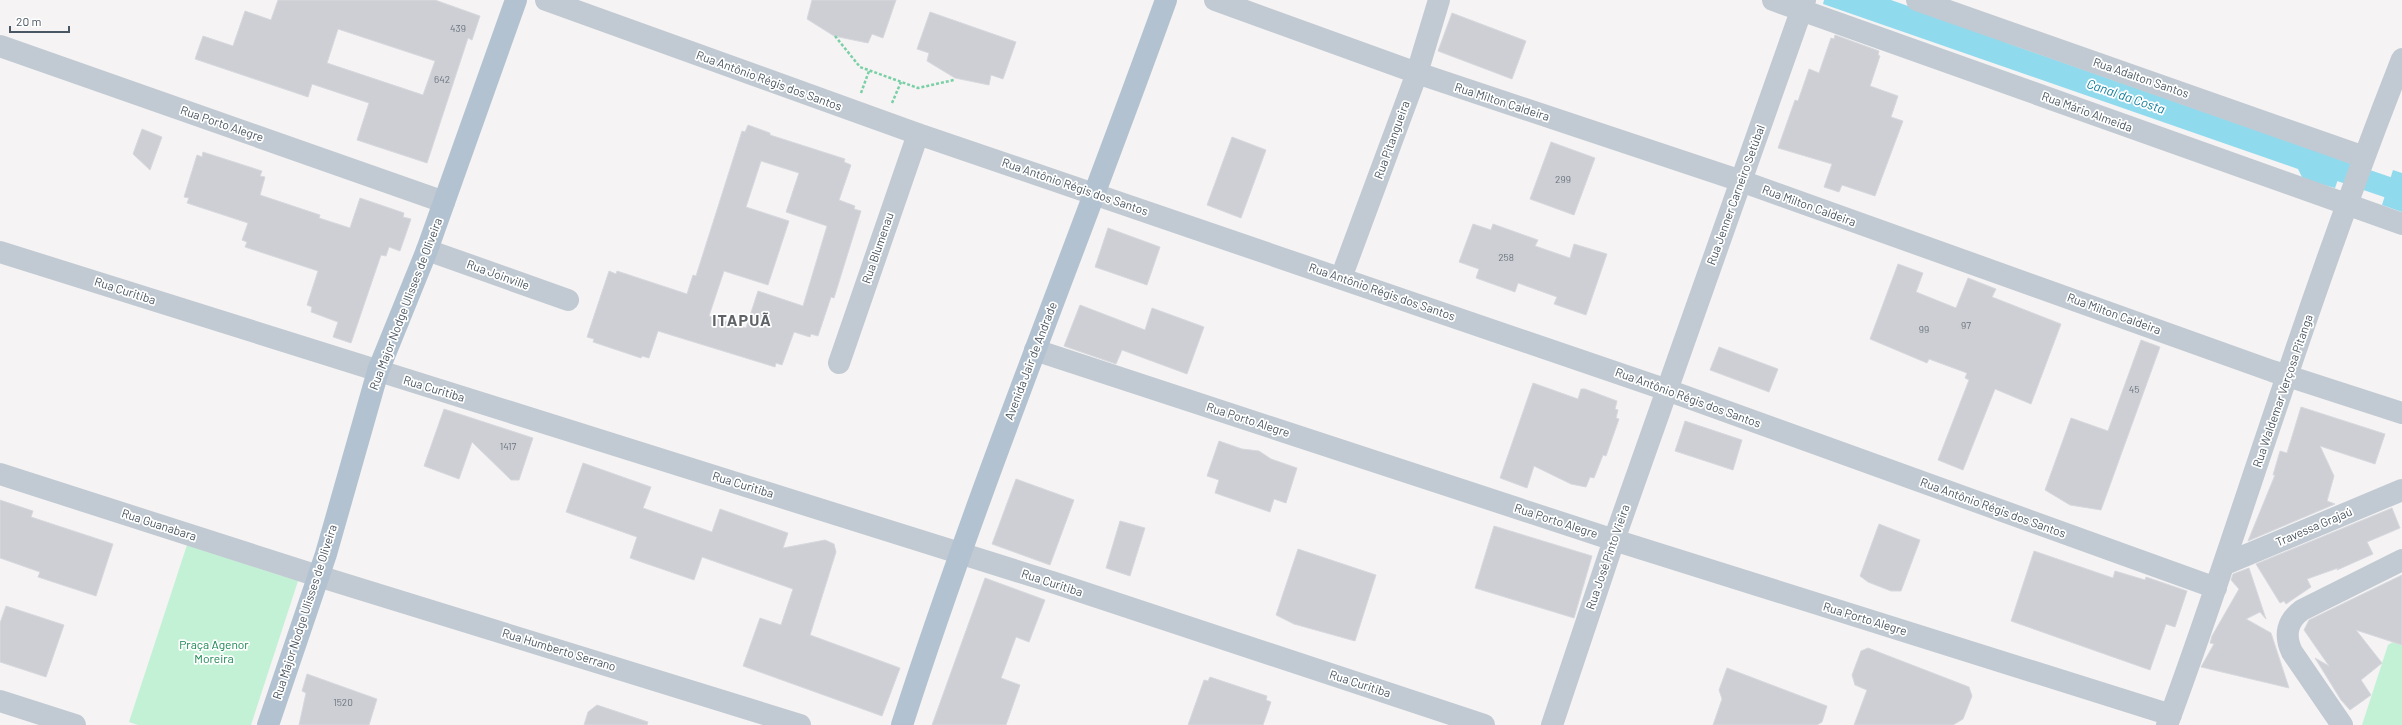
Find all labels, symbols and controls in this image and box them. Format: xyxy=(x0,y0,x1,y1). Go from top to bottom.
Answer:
scale bar xyxy=(10,8,69,34)
text: 20 m xyxy=(16,14,42,28)
house number: 439 xyxy=(450,22,466,34)
street label: Rua Antônio Régis dos Santos xyxy=(695,47,844,113)
street label: Rua Adalton Santos xyxy=(2092,54,2191,100)
house number: 642 xyxy=(434,73,450,85)
water label: Canal da Costa xyxy=(2085,75,2167,117)
street label: Rua Milton Caldeira xyxy=(1453,79,1551,123)
street label: Rua Mário Almeida xyxy=(2040,88,2135,134)
street label: Rua Pitangueira xyxy=(1370,99,1412,181)
street label: Rua Porto Alegre xyxy=(179,102,266,144)
street label: Rua Jenner Carneiro Setúbal xyxy=(1703,123,1767,267)
street label: Rua Antônio Régis dos Santos xyxy=(1000,154,1151,218)
house number: 299 xyxy=(1555,173,1571,185)
street label: Rua Milton Caldeira xyxy=(1760,182,1858,229)
street label: Rua Blumenau xyxy=(858,210,896,285)
street label: Rua Major Nodge Ulisses de Oliveira xyxy=(366,216,444,392)
house number: 258 xyxy=(1498,251,1514,263)
street label: Rua Joinville xyxy=(465,256,532,292)
street label: Rua Antônio Régis dos Santos xyxy=(1307,259,1458,323)
street label: Rua Curitiba xyxy=(93,274,158,307)
street label: Rua Milton Caldeira xyxy=(2065,290,2163,337)
street label: Avenida Jair de Andrade xyxy=(1001,300,1059,422)
district label: ITAPUÃ xyxy=(712,310,772,329)
street label: Rua Waldemar Verçosa Pitanga xyxy=(2249,312,2315,469)
house number: 97 xyxy=(1961,319,1971,331)
house number: 99 xyxy=(1919,323,1929,335)
street label: Rua Antônio Régis dos Santos xyxy=(1614,364,1763,430)
street label: Rua Curitiba xyxy=(402,372,467,404)
house number: 45 xyxy=(2129,383,2139,395)
street label: Rua Porto Alegre xyxy=(1205,399,1292,439)
house number: 1417 xyxy=(500,440,516,452)
street label: Rua Curitiba xyxy=(711,468,776,500)
street label: Rua Antônio Régis dos Santos xyxy=(1919,474,2068,540)
street label: Rua Porto Alegre xyxy=(1513,500,1600,540)
street label: Rua José Pinto Vieira xyxy=(1583,502,1632,611)
street label: Travessa Grajaú xyxy=(2273,504,2354,548)
street label: Rua Guanabara xyxy=(120,505,199,543)
street label: Rua Major Nodge Ulisses de Oliveira xyxy=(269,522,339,701)
street label: Rua Curitiba xyxy=(1020,566,1085,599)
street label: Rua Porto Alegre xyxy=(1822,599,1909,637)
street label: Rua Humberto Serrano xyxy=(501,625,618,673)
park label: Praça Agenor Moreira xyxy=(179,637,249,665)
street label: Rua Curitiba xyxy=(1328,667,1393,700)
house number: 1520 xyxy=(333,696,353,708)

